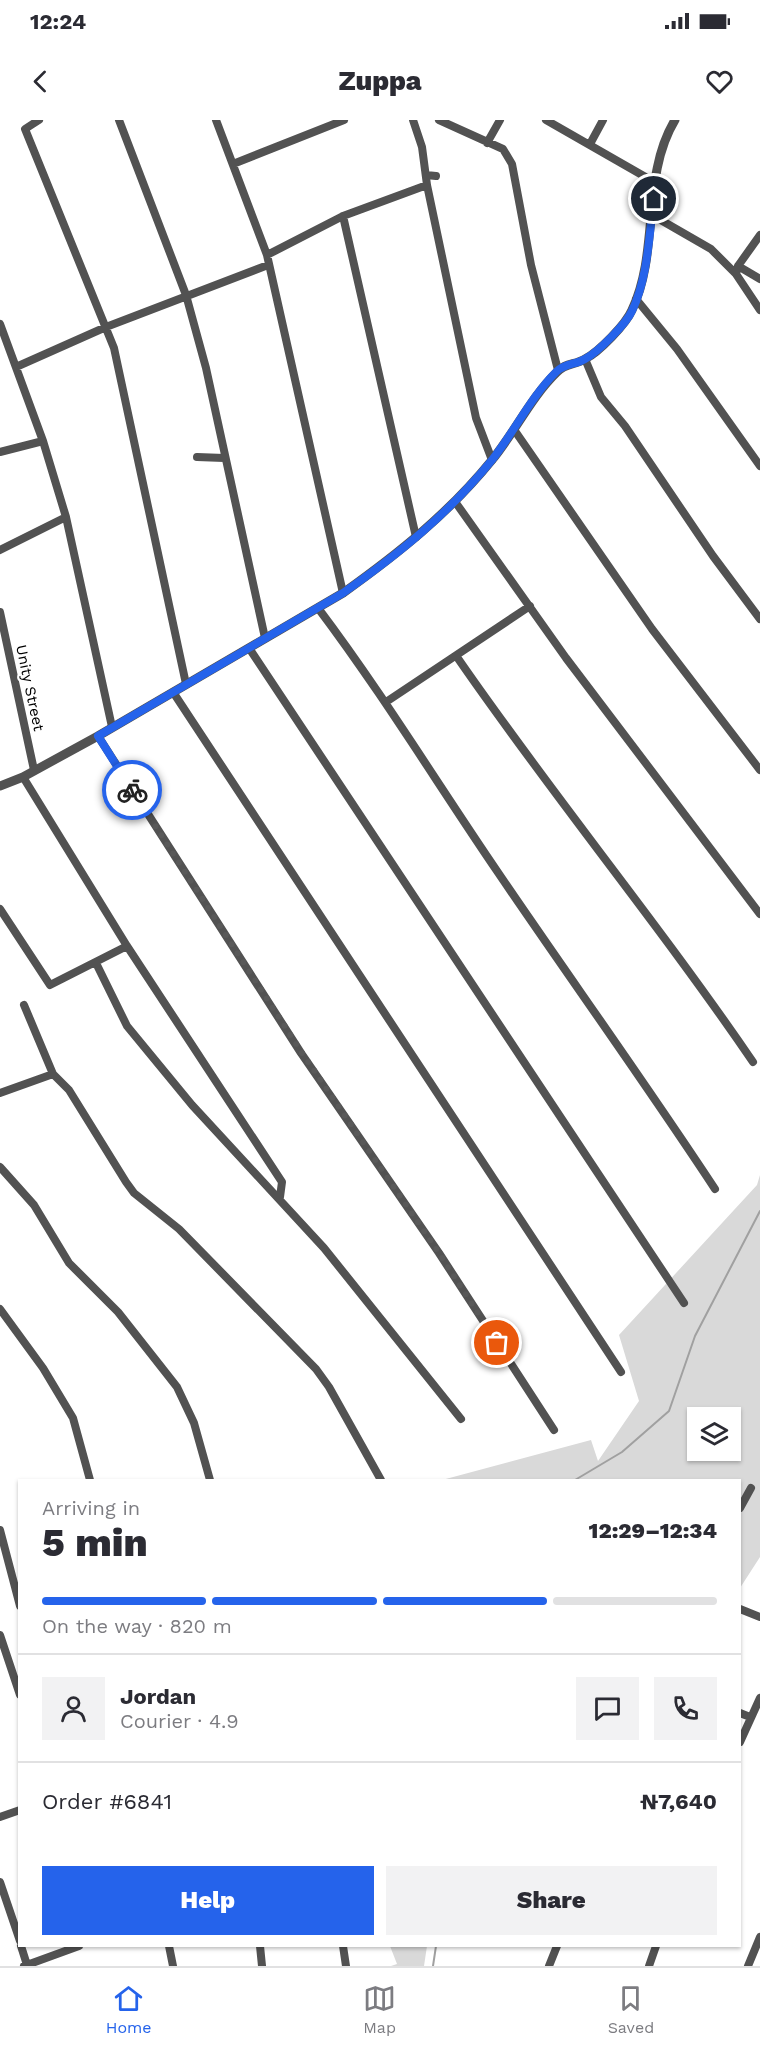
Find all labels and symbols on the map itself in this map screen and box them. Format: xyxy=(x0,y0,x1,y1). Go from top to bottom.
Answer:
pin xyxy=(628,173,679,224)
street label: Unity Street xyxy=(12,643,48,733)
courier xyxy=(102,760,162,820)
pin xyxy=(471,1317,522,1368)

